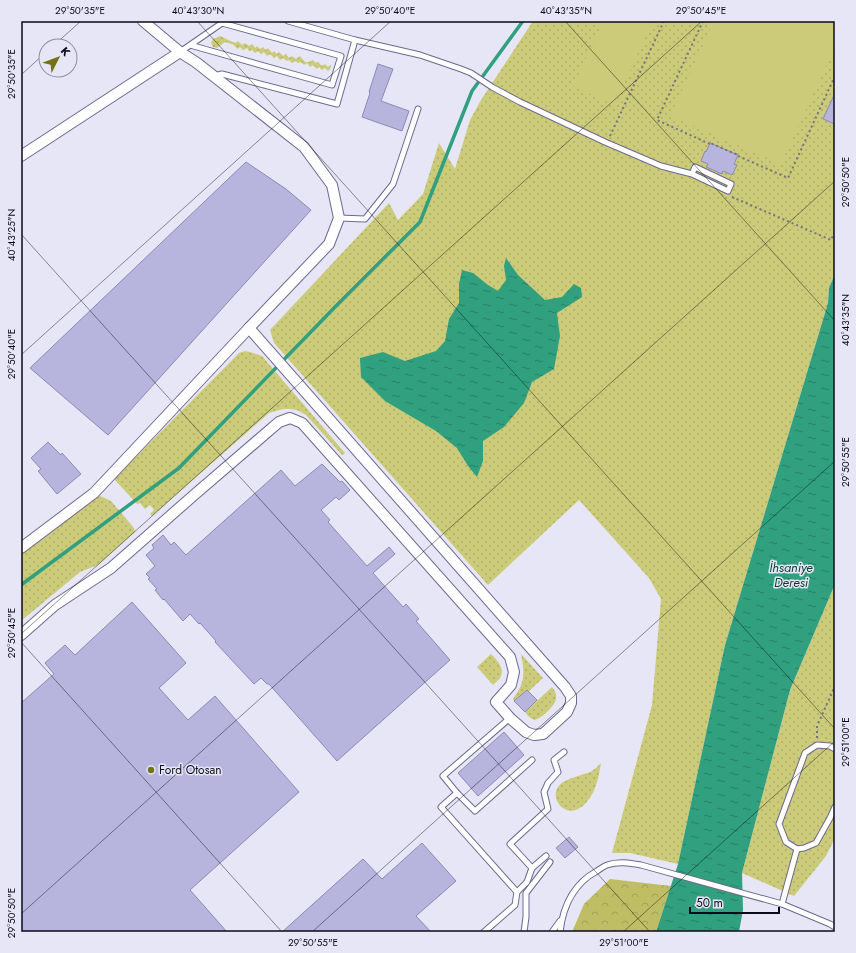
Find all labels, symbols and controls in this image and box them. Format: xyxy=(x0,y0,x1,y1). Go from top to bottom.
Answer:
text: 29°50'35"E xyxy=(55,3,105,18)
text: 40°43'30"N xyxy=(172,3,224,18)
text: 29°50'40"E xyxy=(365,3,415,18)
text: 40°43'35"N xyxy=(540,3,592,18)
text: 29°50'45"E xyxy=(676,3,726,18)
north arrow xyxy=(38,38,78,78)
text: K xyxy=(57,43,74,60)
text: 29°50'35"E xyxy=(4,49,19,99)
text: 29°50'50"E xyxy=(838,157,853,207)
text: 40°43'25"N xyxy=(4,209,19,261)
text: 40°43'35"N xyxy=(838,294,853,346)
text: 29°50'40"E xyxy=(4,329,19,379)
text: 29°50'55"E xyxy=(838,437,853,487)
water label: İhsaniye Deresi xyxy=(769,558,813,592)
text: 29°50'45"E xyxy=(4,608,19,658)
text: 29°51'00"E xyxy=(838,717,853,767)
place label: Ford Otosan xyxy=(159,761,222,779)
marker: Ford Otosan xyxy=(146,765,156,775)
text: 29°50'50"E xyxy=(4,888,19,938)
scale bar xyxy=(690,889,779,915)
text: 50 m xyxy=(696,894,723,912)
text: 29°50'55"E xyxy=(288,935,338,950)
text: 29°51'00"E xyxy=(599,935,649,950)

